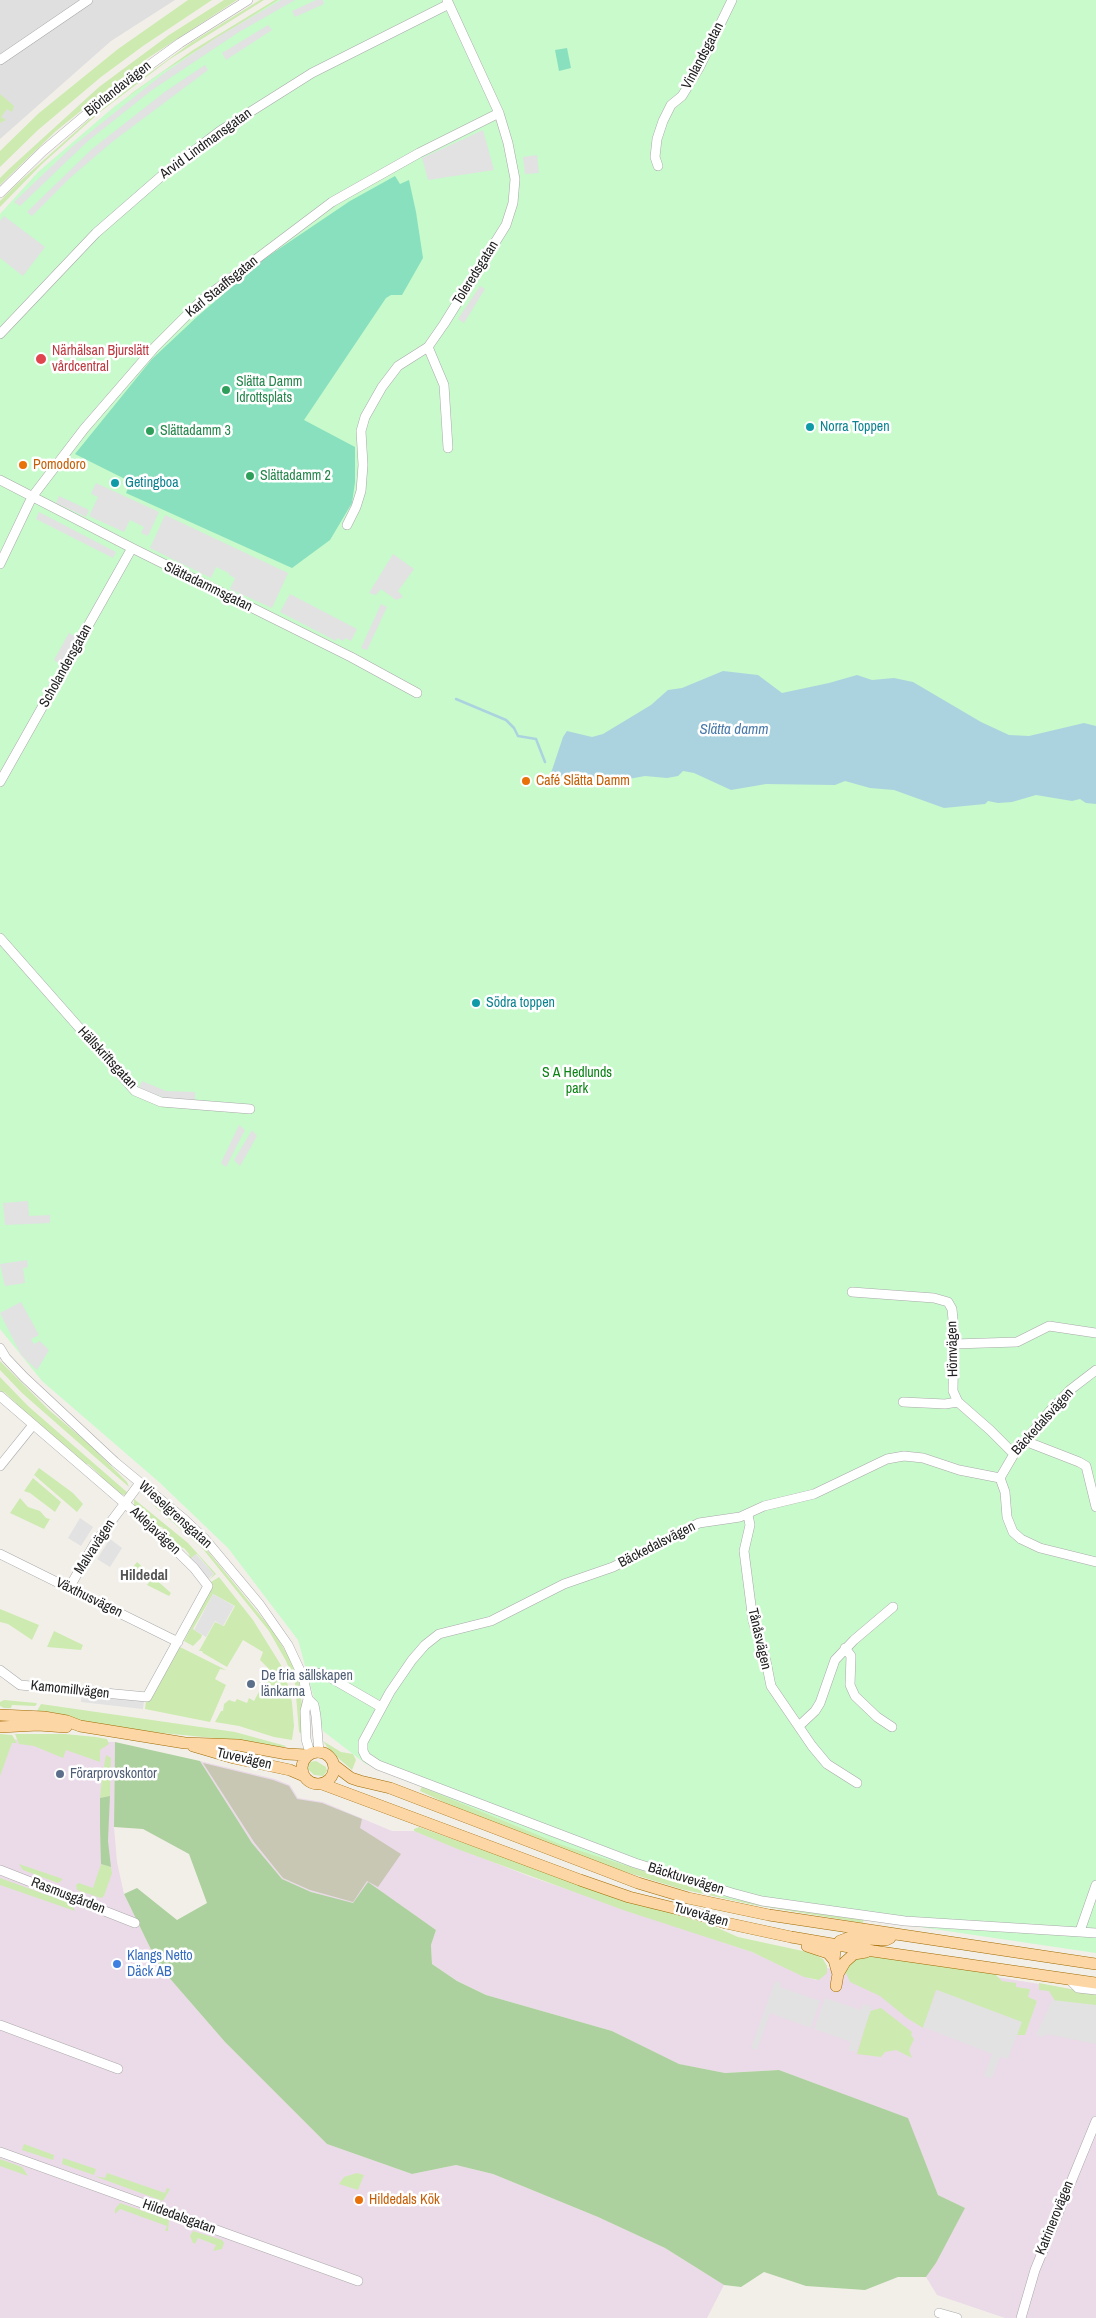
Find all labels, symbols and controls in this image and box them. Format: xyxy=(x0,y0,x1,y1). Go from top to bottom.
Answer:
street label: Vinlandsgatan xyxy=(678,20,728,92)
street label: Björlandavägen xyxy=(81,58,155,120)
street label: Arvid Lindmansgatan xyxy=(157,105,255,183)
street label: Toleredsgatan xyxy=(450,238,502,308)
street label: Karl Staaffsgatan xyxy=(183,253,261,321)
place label: Närhälsan Bjurslätt vårdcentral xyxy=(52,343,149,376)
marker: Närhälsan Bjurslätt vårdcentral xyxy=(34,352,48,366)
place label: Slätta Damm Idrottsplats xyxy=(236,374,302,407)
marker: Slätta Damm Idrottsplats xyxy=(220,384,232,396)
place label: Norra Toppen xyxy=(820,419,890,435)
marker: Norra Toppen xyxy=(804,421,816,433)
place label: Slättadamm 3 xyxy=(160,423,231,439)
marker: Slättadamm 3 xyxy=(144,425,156,437)
place label: Pomodoro xyxy=(33,457,86,473)
marker: Pomodoro xyxy=(17,459,29,471)
place label: Slättadamm 2 xyxy=(260,468,331,484)
marker: Slättadamm 2 xyxy=(244,470,256,482)
place label: Getingboa xyxy=(125,475,179,491)
marker: Getingboa xyxy=(109,477,121,489)
street label: Slättadammsgatan xyxy=(161,558,255,616)
street label: Scholandersgatan xyxy=(36,621,96,711)
water label: Slätta damm xyxy=(699,721,769,739)
place label: Café Slätta Damm xyxy=(536,773,630,789)
marker: Café Slätta Damm xyxy=(520,775,532,787)
place label: Södra toppen xyxy=(486,995,555,1011)
marker: Södra toppen xyxy=(470,997,482,1009)
street label: Hällskriftsgatan xyxy=(74,1023,140,1093)
park label: S A Hedlunds park xyxy=(542,1065,612,1098)
street label: Hörnvägen xyxy=(944,1321,962,1377)
street label: Bäckedalsvägen xyxy=(1009,1385,1077,1459)
street label: Wieselgrensgatan xyxy=(135,1478,215,1552)
street label: Aklejavägen xyxy=(126,1504,184,1558)
street label: Malvavägen xyxy=(71,1516,119,1578)
street label: Bäckedalsvägen xyxy=(616,1518,698,1572)
district label: Hildedal xyxy=(120,1567,168,1585)
street label: Växthusvägen xyxy=(53,1575,125,1621)
street label: Tånåsvägen xyxy=(744,1607,774,1671)
place label: De fria sällskapen länkarna xyxy=(261,1668,353,1700)
street label: Kamomillvägen xyxy=(30,1678,110,1702)
marker: De fria sällskapen länkarna xyxy=(245,1678,257,1690)
street label: Tuvevägen xyxy=(215,1745,273,1773)
place label: Förarprovskontor xyxy=(70,1766,157,1782)
marker: Förarprovskontor xyxy=(54,1768,66,1780)
street label: Bäcktuvevägen xyxy=(646,1859,726,1899)
street label: Rasmusgården xyxy=(29,1874,107,1918)
street label: Tuvevägen xyxy=(672,1899,730,1931)
place label: Klangs Netto Däck AB xyxy=(127,1948,193,1980)
marker: Klangs Netto Däck AB xyxy=(111,1958,123,1970)
street label: Katrinerovägen xyxy=(1033,2178,1077,2258)
place label: Hildedals Kök xyxy=(369,2192,440,2208)
marker: Hildedals Kök xyxy=(353,2194,365,2206)
street label: Hildedalsgatan xyxy=(140,2196,218,2238)

